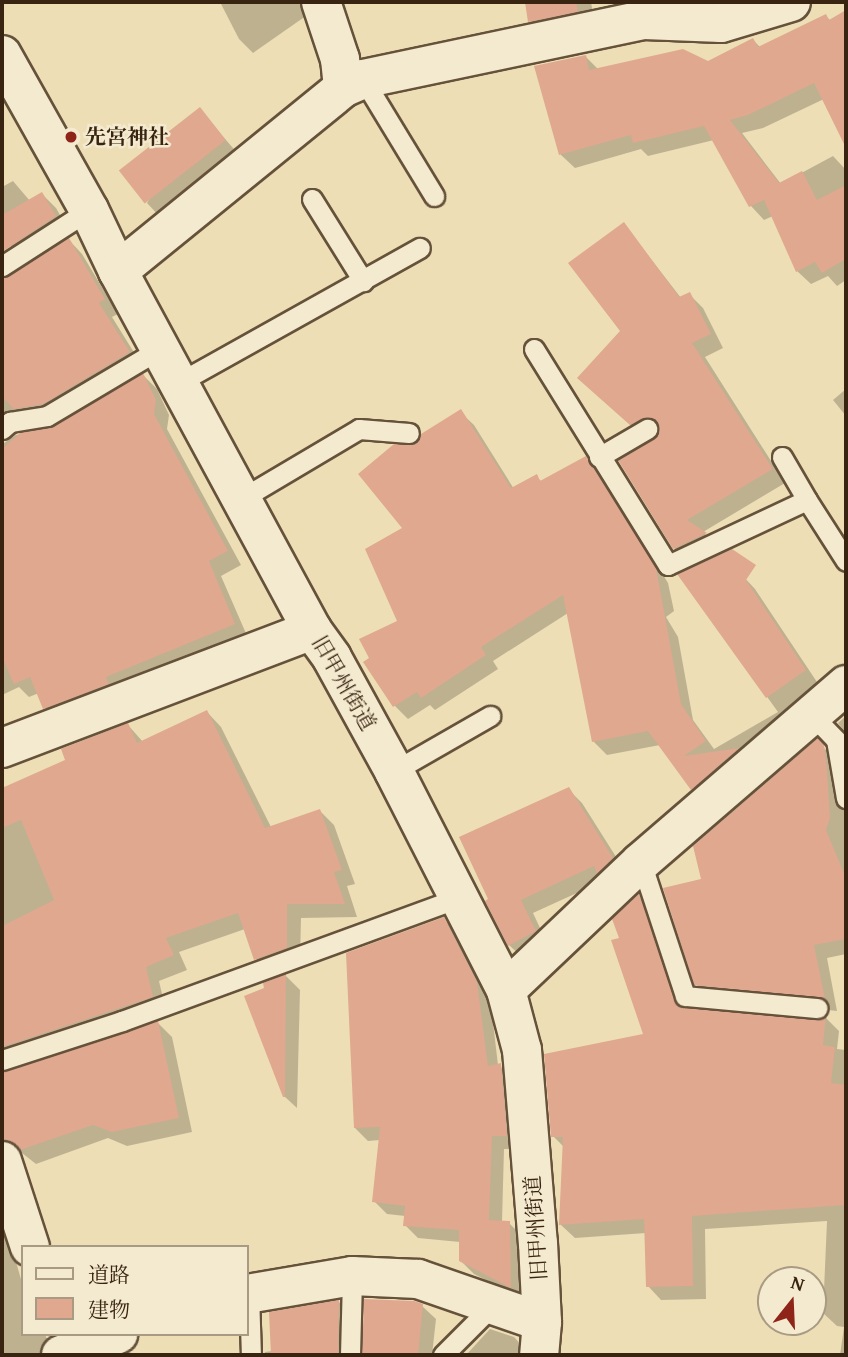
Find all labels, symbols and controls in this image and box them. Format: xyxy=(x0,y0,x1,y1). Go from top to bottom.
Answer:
place label: 先宮神社 xyxy=(85,124,169,150)
marker: 先宮神社 xyxy=(63,129,79,145)
street label: 旧甲州街道 xyxy=(307,631,381,735)
street label: 旧甲州街道 xyxy=(520,1175,552,1281)
legend xyxy=(21,1245,248,1336)
text: 道路 xyxy=(88,1259,130,1290)
north arrow xyxy=(757,1266,827,1336)
text: N xyxy=(787,1268,808,1298)
text: 建物 xyxy=(88,1294,130,1325)

